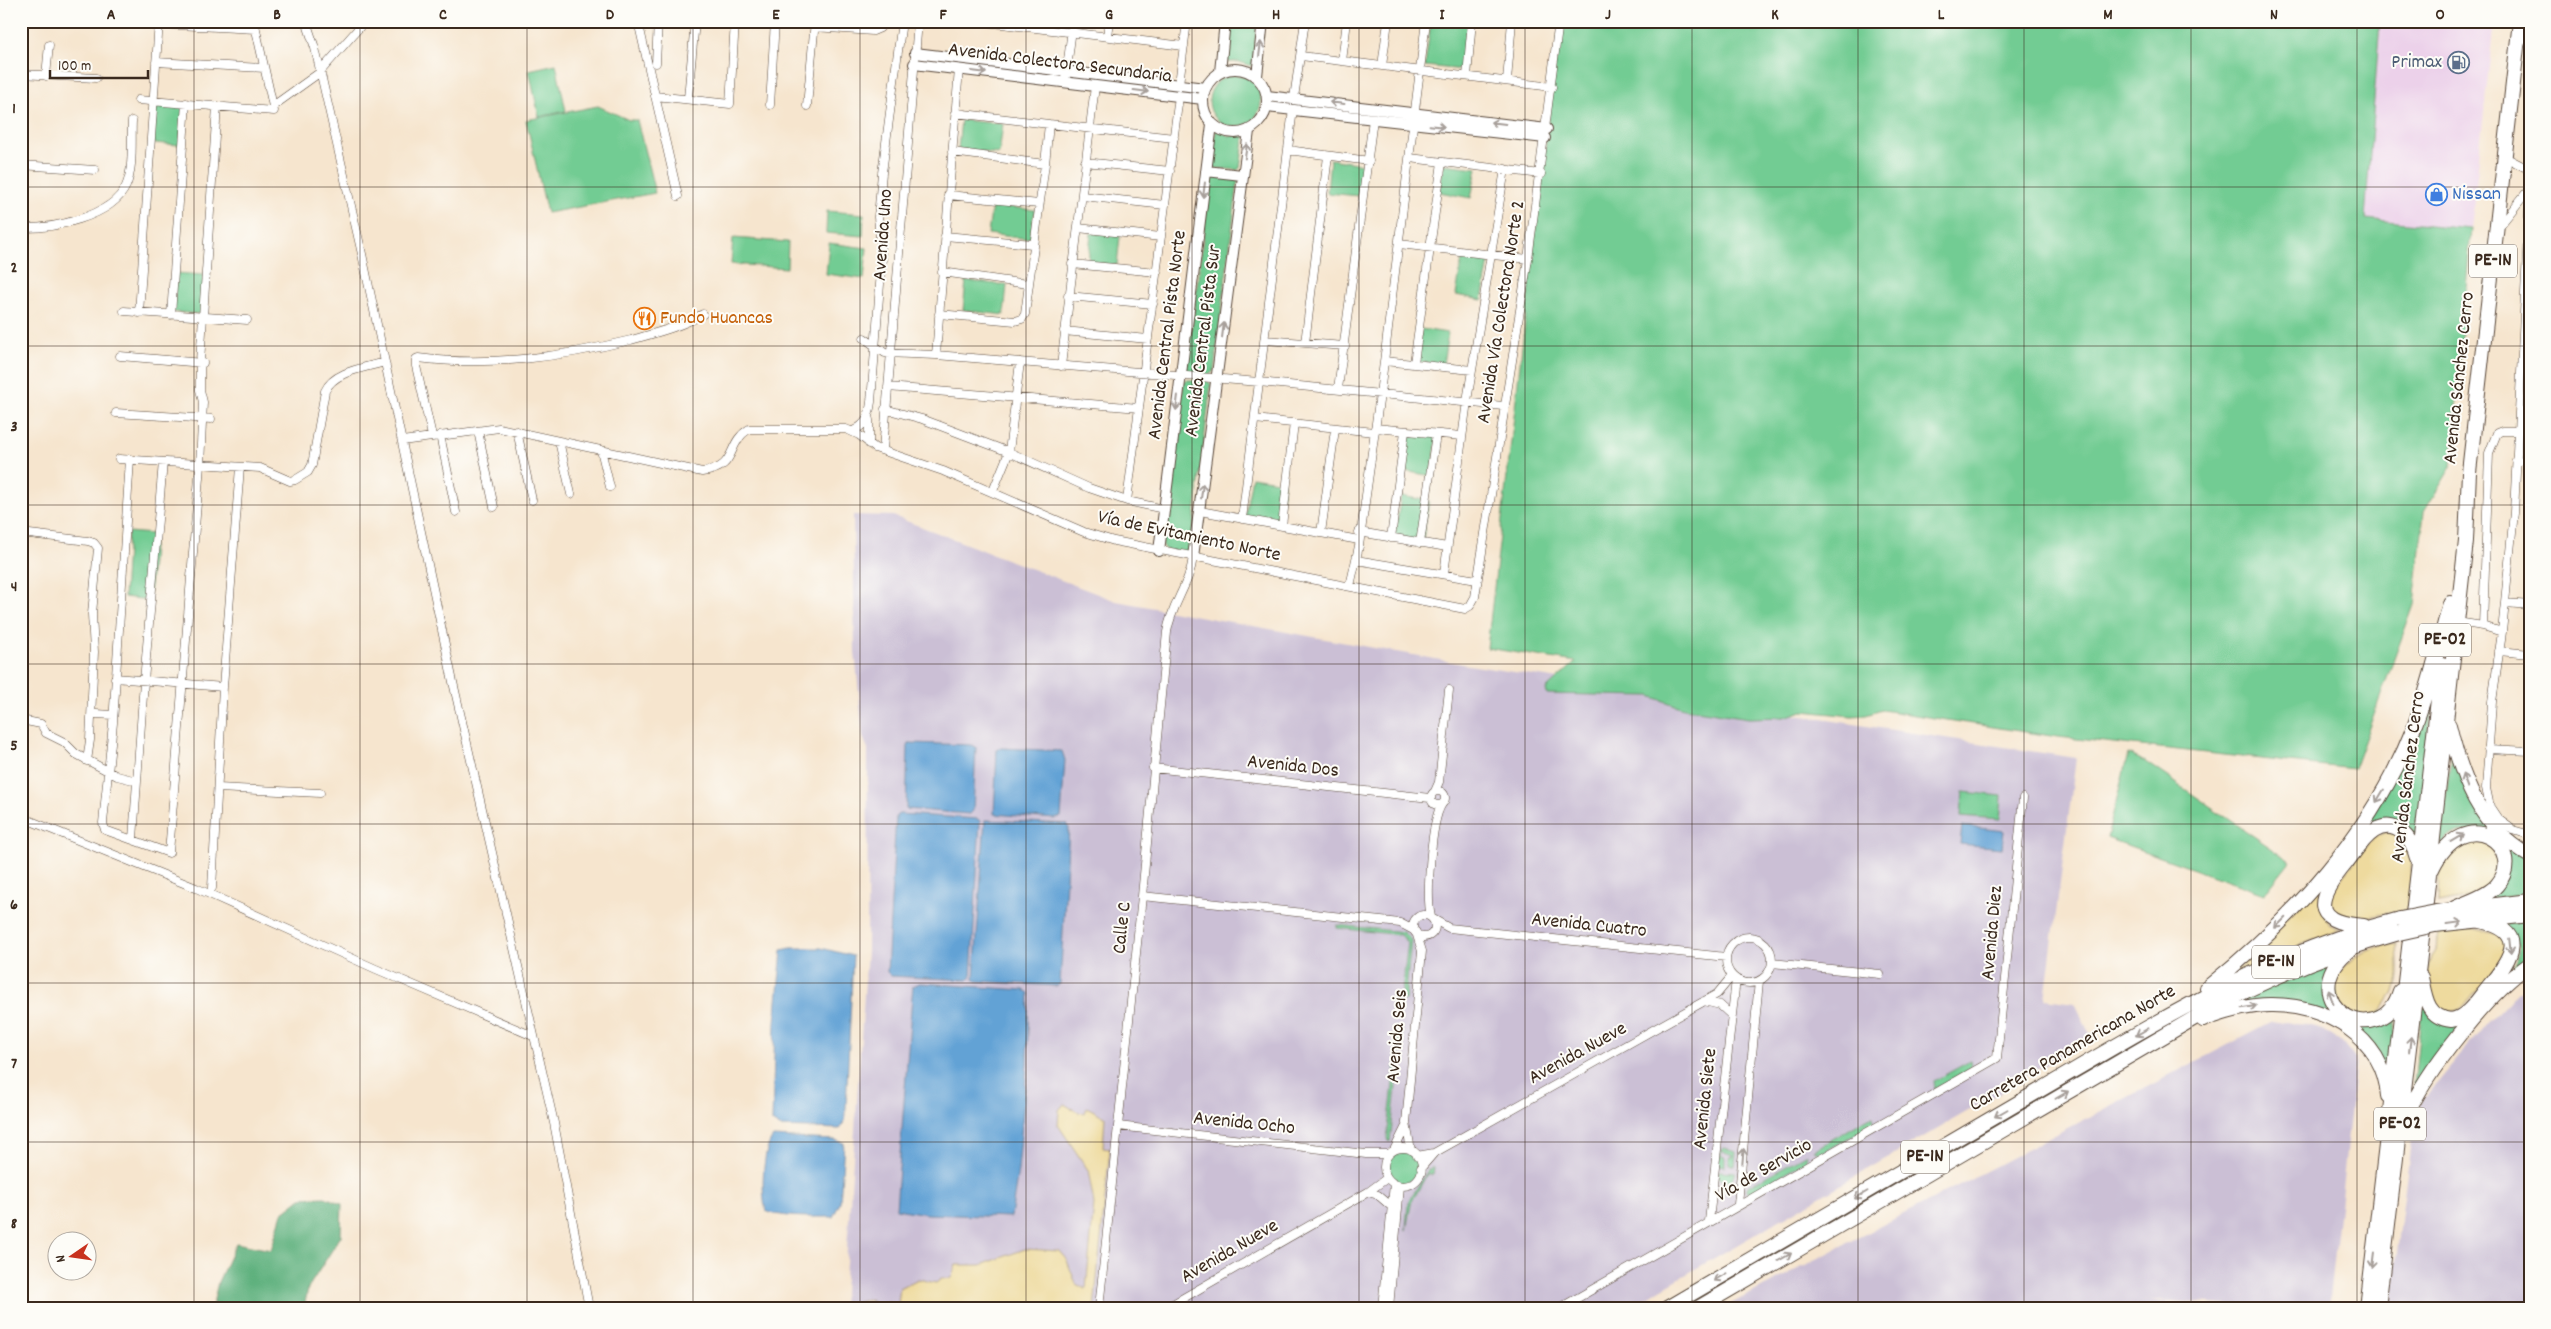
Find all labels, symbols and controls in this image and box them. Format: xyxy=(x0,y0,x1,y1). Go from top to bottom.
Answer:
text: A xyxy=(107,4,116,27)
text: B xyxy=(273,4,281,27)
text: C xyxy=(439,4,447,27)
text: D xyxy=(606,4,615,27)
text: E xyxy=(772,4,780,27)
text: F xyxy=(939,4,947,27)
text: G xyxy=(1105,4,1113,27)
text: H xyxy=(1272,4,1280,27)
text: I xyxy=(1440,4,1446,27)
text: J xyxy=(1605,4,1611,27)
text: K xyxy=(1771,4,1779,27)
text: L xyxy=(1938,4,1945,27)
text: M xyxy=(2103,4,2113,27)
text: N xyxy=(2270,4,2278,27)
text: O xyxy=(2435,4,2445,27)
street label: Avenida Colectora Secundaria xyxy=(947,36,1174,92)
one-way arrow xyxy=(1255,41,1265,57)
scale bar xyxy=(50,48,148,80)
place label: Primax xyxy=(2391,49,2443,77)
fuel station icon: Primax xyxy=(2446,51,2470,75)
text: 100 m xyxy=(58,56,91,78)
one-way arrow xyxy=(971,67,987,77)
one-way arrow xyxy=(1132,86,1148,96)
text: 1 xyxy=(12,98,16,121)
one-way arrow xyxy=(1329,98,1345,108)
one-way arrow xyxy=(1491,118,1507,128)
one-way arrow xyxy=(1429,121,1445,131)
one-way arrow xyxy=(1241,144,1251,160)
one-way arrow xyxy=(1198,181,1208,197)
place label: Nissan xyxy=(2452,181,2501,209)
shop icon: Nissan xyxy=(2424,183,2448,207)
street label: Avenida Uno xyxy=(867,188,901,282)
street label: Avenida Vía Colectora Norte 2 xyxy=(1471,199,1533,425)
street label: Avenida Central Pista Norte xyxy=(1141,229,1195,441)
street label: Avenida Central Pista Sur xyxy=(1178,243,1230,439)
road number: PE-1N xyxy=(2469,245,2517,278)
text: 2 xyxy=(11,257,18,280)
street label: Avenida Sánchez Cerro xyxy=(2437,290,2483,465)
place label: Fundo Huancas xyxy=(660,305,773,333)
restaurant icon: Fundo Huancas xyxy=(632,307,656,331)
one-way arrow xyxy=(1218,322,1228,338)
one-way arrow xyxy=(1172,395,1182,411)
text: 3 xyxy=(10,416,18,439)
one-way arrow xyxy=(1197,483,1207,499)
street label: Vía de Evitamiento Norte xyxy=(1095,504,1283,570)
text: 4 xyxy=(11,576,17,599)
road number: PE-02 xyxy=(2419,624,2471,656)
street label: Avenida Sánchez Cerro xyxy=(2385,689,2433,865)
text: 5 xyxy=(10,735,18,758)
street label: Avenida Dos xyxy=(1246,748,1340,786)
one-way arrow xyxy=(2460,774,2469,789)
one-way arrow xyxy=(2375,788,2385,802)
one-way arrow xyxy=(2449,833,2463,843)
street label: Avenida Diez xyxy=(1975,884,2011,981)
text: 6 xyxy=(10,894,18,917)
street label: Calle C xyxy=(1106,901,1140,955)
street label: Avenida Cuatro xyxy=(1530,906,1648,946)
one-way arrow xyxy=(2274,917,2286,929)
one-way arrow xyxy=(2447,917,2463,927)
one-way arrow xyxy=(2505,938,2515,954)
road number: PE-1N xyxy=(2252,946,2300,979)
street label: Carretera Panamericana Norte xyxy=(1965,978,2182,1120)
street label: Avenida Seis xyxy=(1380,988,1416,1084)
one-way arrow xyxy=(2326,990,2335,1005)
one-way arrow xyxy=(2241,1002,2257,1012)
street label: Avenida Nueve xyxy=(1524,1015,1633,1093)
one-way arrow xyxy=(2135,1027,2149,1037)
one-way arrow xyxy=(2405,1036,2415,1052)
street label: Avenida Siete xyxy=(1687,1047,1725,1151)
text: 7 xyxy=(11,1053,17,1076)
one-way arrow xyxy=(2054,1089,2068,1099)
street label: Avenida Ocho xyxy=(1192,1105,1296,1143)
road number: PE-02 xyxy=(2374,1108,2426,1140)
one-way arrow xyxy=(1995,1109,2009,1119)
street label: Vía de Servicio xyxy=(1710,1132,1818,1210)
road number: PE-1N xyxy=(1901,1140,1949,1174)
one-way arrow xyxy=(1738,1148,1747,1164)
one-way arrow xyxy=(1853,1190,1868,1200)
text: 8 xyxy=(11,1213,18,1236)
street label: Avenida Nueve xyxy=(1176,1213,1284,1291)
north arrow xyxy=(48,1232,98,1282)
one-way arrow xyxy=(1778,1251,1792,1261)
one-way arrow xyxy=(2367,1252,2377,1268)
text: N xyxy=(51,1253,72,1264)
one-way arrow xyxy=(1714,1272,1728,1282)

